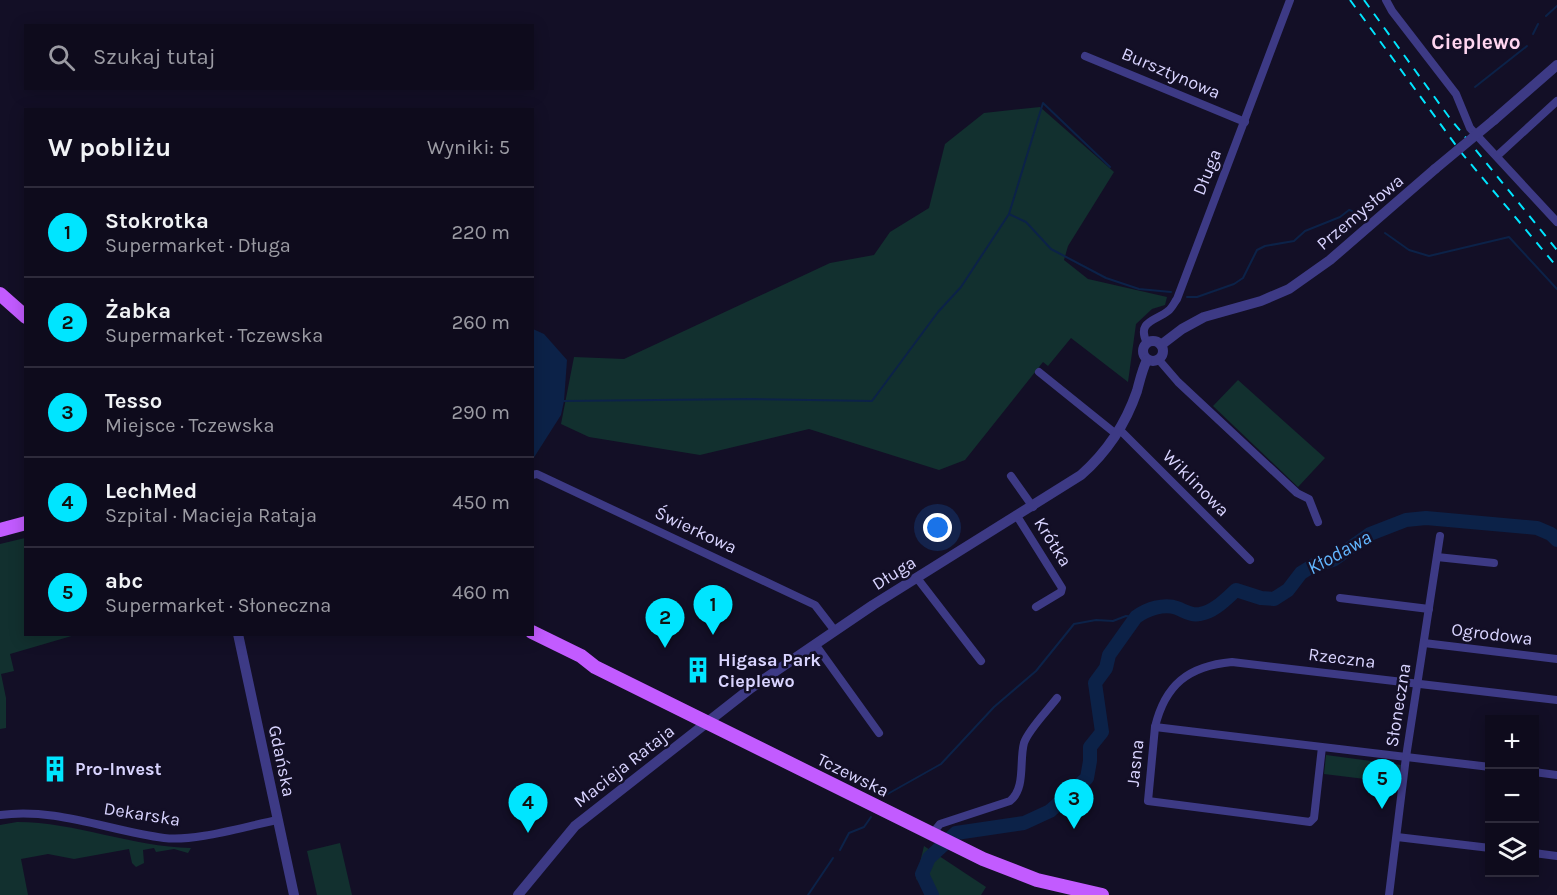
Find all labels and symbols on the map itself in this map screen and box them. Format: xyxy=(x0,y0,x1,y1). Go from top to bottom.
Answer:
district label: Cieplewo xyxy=(1431,30,1521,54)
street label: Bursztynowa xyxy=(1118,42,1224,104)
street label: Długa xyxy=(1188,146,1226,198)
street label: Przemysłowa xyxy=(1312,169,1408,255)
street label: Wiklinowa xyxy=(1158,445,1234,521)
street label: Świerkowa xyxy=(651,501,741,559)
your location xyxy=(923,513,952,542)
street label: Krótka xyxy=(1029,513,1077,571)
water label: Kłodawa xyxy=(1303,525,1375,579)
street label: Długa xyxy=(868,551,920,595)
pin: 1 xyxy=(694,586,732,635)
pin: 2 xyxy=(646,598,684,648)
street label: Ogrodowa xyxy=(1450,618,1534,650)
street label: Rzeczna xyxy=(1307,643,1377,673)
place label: Higasa Park Cieplewo xyxy=(718,649,821,692)
building icon: Higasa Park Cieplewo xyxy=(683,655,713,685)
street label: Słoneczna xyxy=(1381,662,1415,748)
street label: Macieja Rataja xyxy=(569,720,679,812)
street label: Gdańska xyxy=(264,723,300,799)
street label: Jasna xyxy=(1122,738,1148,788)
street label: Tczewska xyxy=(813,748,893,802)
building icon: Pro-Invest xyxy=(40,754,70,784)
place label: Pro-Invest xyxy=(75,758,162,780)
pin: 5 xyxy=(1362,760,1402,809)
pin: 3 xyxy=(1054,780,1094,829)
pin: 4 xyxy=(508,784,548,833)
street label: Dekarska xyxy=(102,797,182,831)

